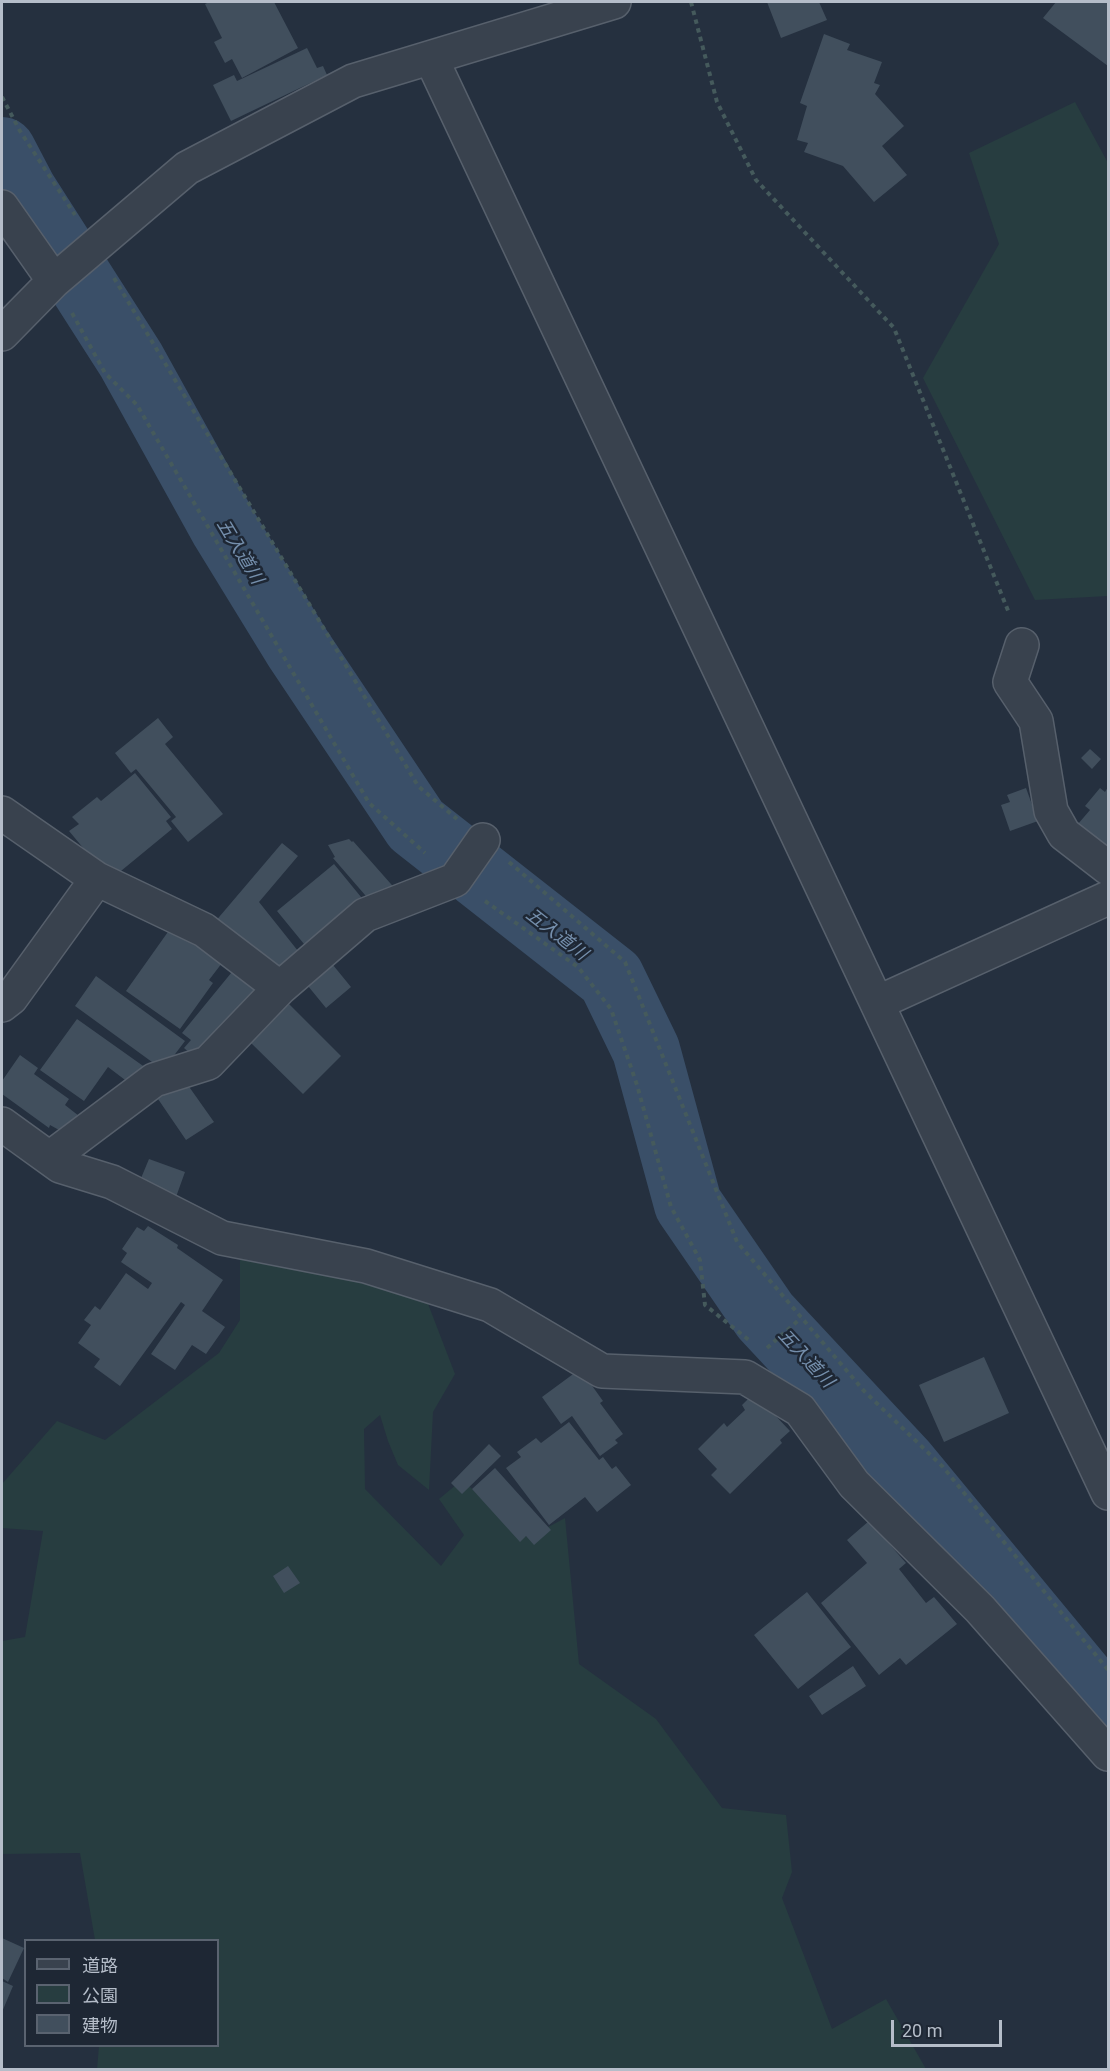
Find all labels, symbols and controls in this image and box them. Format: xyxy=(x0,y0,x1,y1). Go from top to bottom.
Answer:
water label: 五入道川 xyxy=(211,516,267,588)
water label: 五入道川 xyxy=(521,904,591,966)
water label: 五入道川 xyxy=(773,1325,837,1393)
legend xyxy=(24,1939,219,2047)
text: 道路 xyxy=(82,1955,118,1976)
text: 公園 xyxy=(82,1985,118,2006)
scale bar xyxy=(894,2008,1005,2046)
text: 建物 xyxy=(82,2015,118,2036)
text: 20 m xyxy=(902,2020,942,2041)

